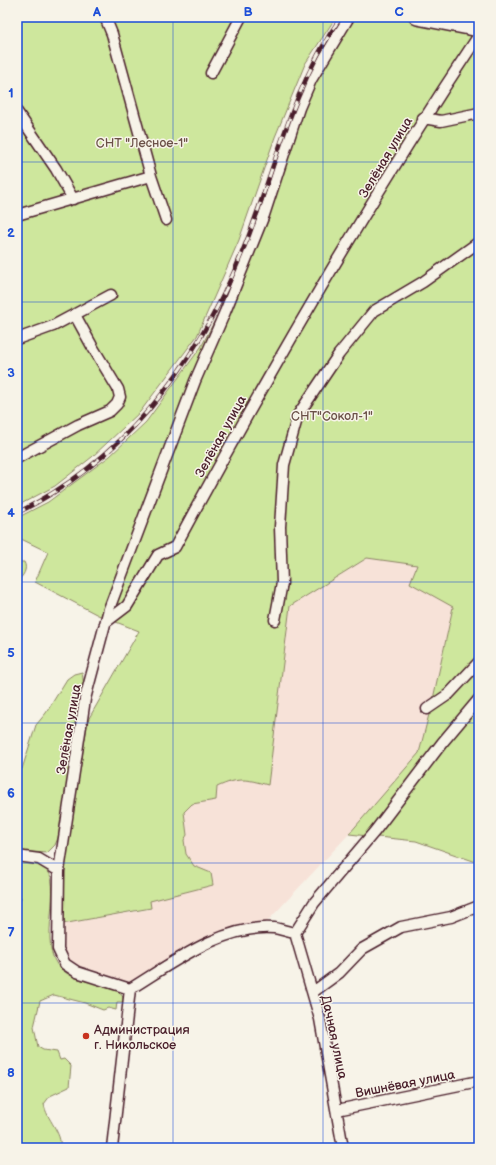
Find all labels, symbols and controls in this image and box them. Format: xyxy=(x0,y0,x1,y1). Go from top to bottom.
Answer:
text: A xyxy=(92,4,101,20)
text: B xyxy=(243,4,253,20)
text: C xyxy=(394,4,404,20)
text: 1 xyxy=(8,85,14,101)
street label: Зелёная улица xyxy=(356,114,416,201)
park label: СНТ "Лесное-1" xyxy=(96,135,188,151)
text: 2 xyxy=(7,225,15,241)
text: 3 xyxy=(7,365,15,381)
street label: Зелёная улица xyxy=(192,392,250,480)
park label: СНТ"Сокол-1" xyxy=(291,408,373,424)
text: 4 xyxy=(7,505,15,521)
text: 5 xyxy=(7,645,15,661)
street label: Зелёная улица xyxy=(53,683,85,775)
text: 6 xyxy=(7,785,15,801)
text: 7 xyxy=(7,925,15,941)
street label: Дачная улица xyxy=(317,994,351,1081)
place label: Администрация г. Никольское xyxy=(93,1022,190,1053)
marker: Администрация г. Никольское xyxy=(81,1031,91,1041)
text: 8 xyxy=(7,1065,15,1081)
street label: Вишнёвая улица xyxy=(354,1066,457,1101)

